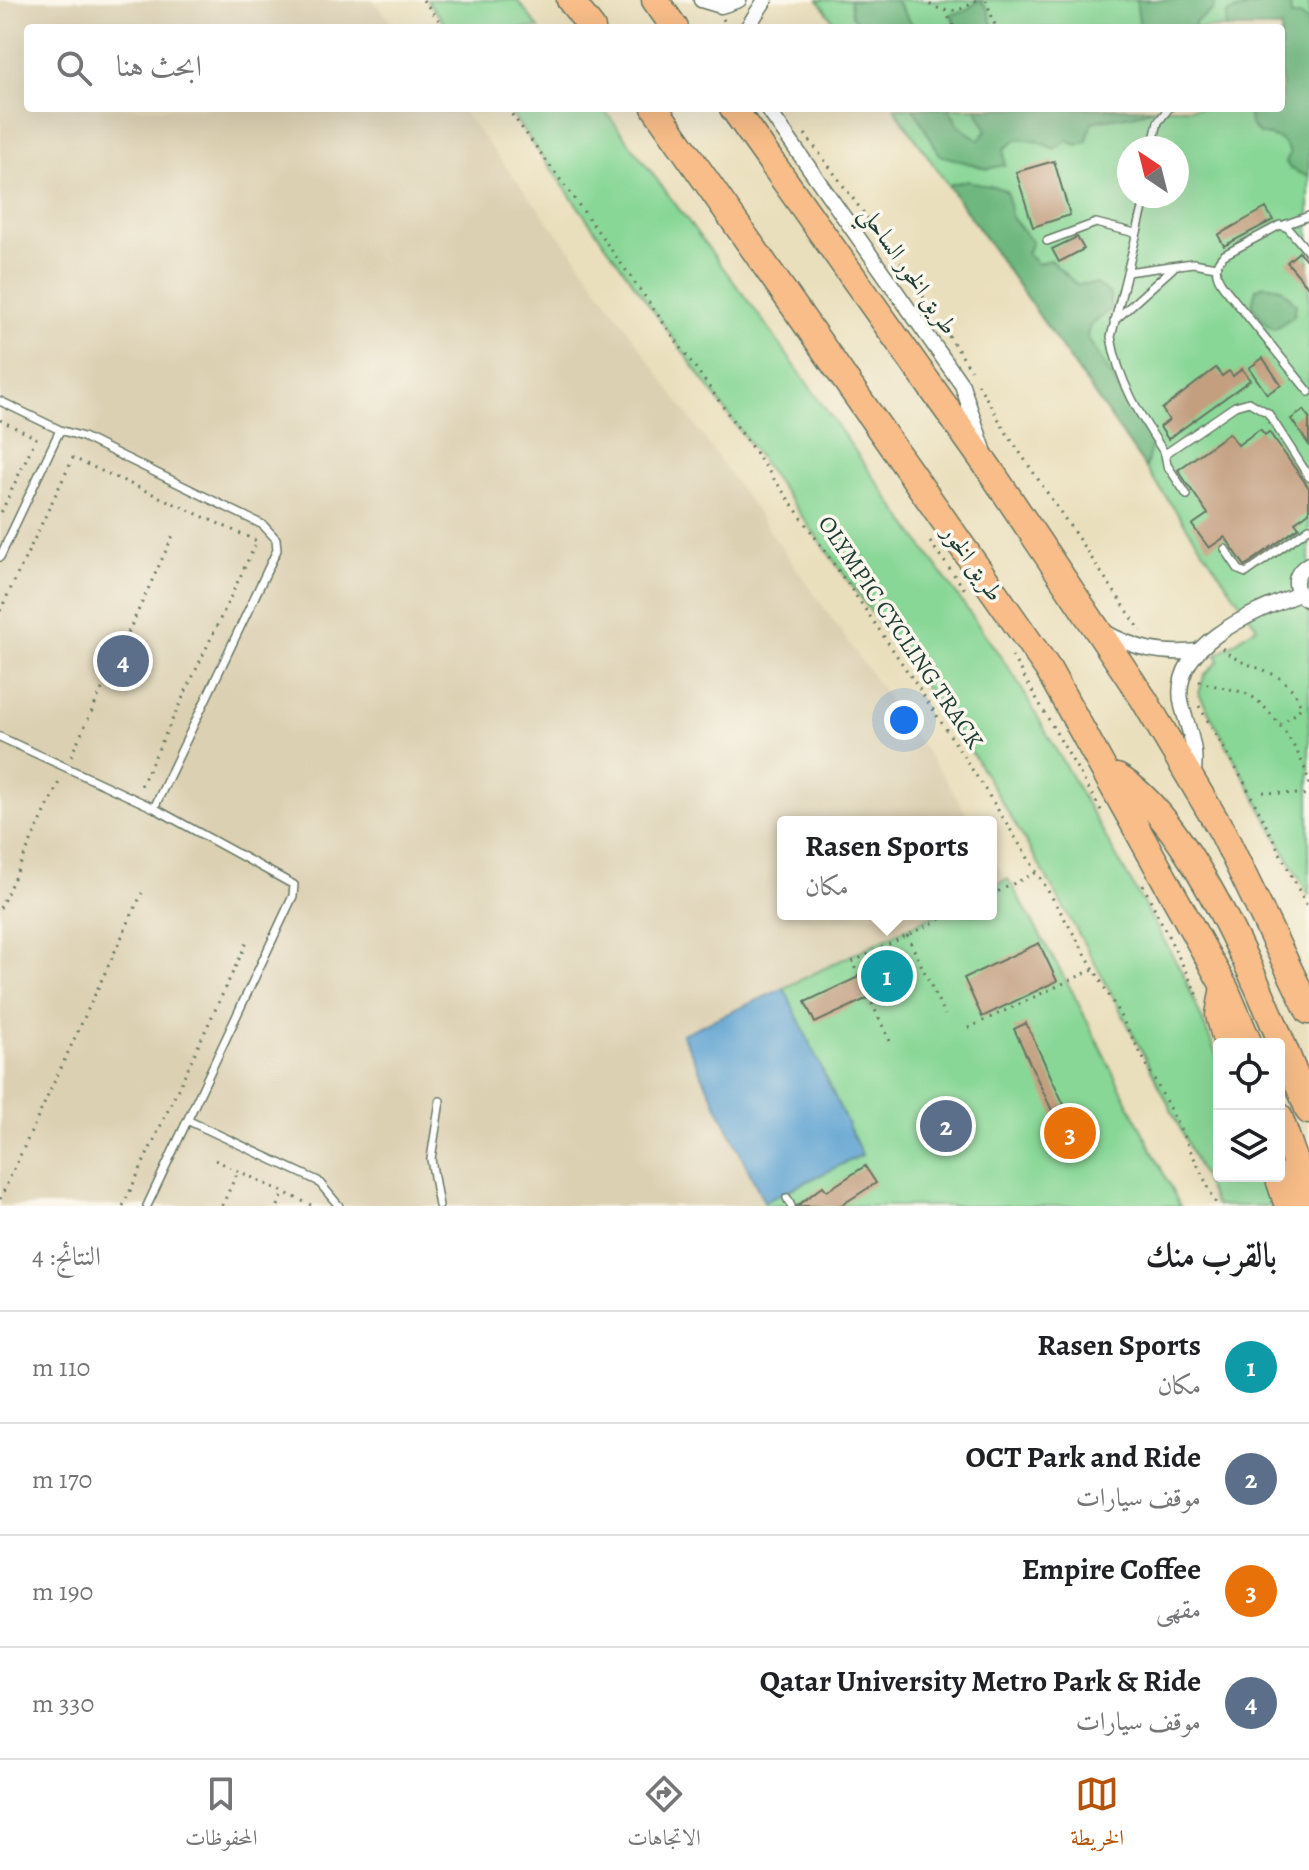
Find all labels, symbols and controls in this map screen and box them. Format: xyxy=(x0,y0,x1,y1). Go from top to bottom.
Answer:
search box xyxy=(24,24,1285,112)
icon: search xyxy=(52,46,96,90)
text: ابحث هنا xyxy=(116,46,202,86)
north arrow xyxy=(1117,136,1189,208)
street label: طريق الخور الساحلي xyxy=(847,199,965,345)
street label: OLYMPIC CYCLING TRACK xyxy=(811,509,991,755)
street label: طريق الخور xyxy=(934,517,1011,608)
pin: 4 xyxy=(97,631,149,691)
your location xyxy=(884,700,924,740)
popup xyxy=(777,816,997,920)
text: Rasen Sports xyxy=(805,826,969,866)
text: مكان xyxy=(805,869,849,904)
pin: 1 xyxy=(861,946,913,1006)
map controls xyxy=(1213,1038,1285,1182)
button: locate xyxy=(1213,1038,1285,1110)
pin: 2 xyxy=(920,1096,972,1156)
pin: 3 xyxy=(1044,1103,1096,1163)
button: layers xyxy=(1213,1110,1285,1182)
text: بالقرب منك xyxy=(1145,1231,1277,1278)
text: النتائج: 4 xyxy=(32,1239,101,1274)
text: Rasen Sports xyxy=(1037,1325,1201,1365)
text: 110 m xyxy=(32,1350,90,1385)
text: 1 xyxy=(1246,1350,1256,1385)
text: مكان xyxy=(1157,1368,1201,1403)
text: OCT Park and Ride xyxy=(966,1437,1201,1477)
text: 170 m xyxy=(32,1462,92,1497)
text: 2 xyxy=(1245,1462,1257,1497)
text: موقف سيارات xyxy=(1076,1480,1201,1515)
text: Empire Coffee xyxy=(1022,1549,1201,1589)
text: 190 m xyxy=(32,1574,93,1609)
text: 3 xyxy=(1245,1574,1257,1609)
text: مقهى xyxy=(1156,1592,1201,1627)
text: Qatar University Metro Park & Ride xyxy=(760,1661,1201,1701)
text: 330 m xyxy=(32,1686,94,1721)
text: 4 xyxy=(1245,1686,1257,1721)
text: موقف سيارات xyxy=(1076,1704,1201,1739)
tab: المحفوظات xyxy=(185,1772,257,1859)
tab: الاتجاهات xyxy=(627,1772,701,1859)
tab: الخريطة xyxy=(1071,1772,1124,1859)

